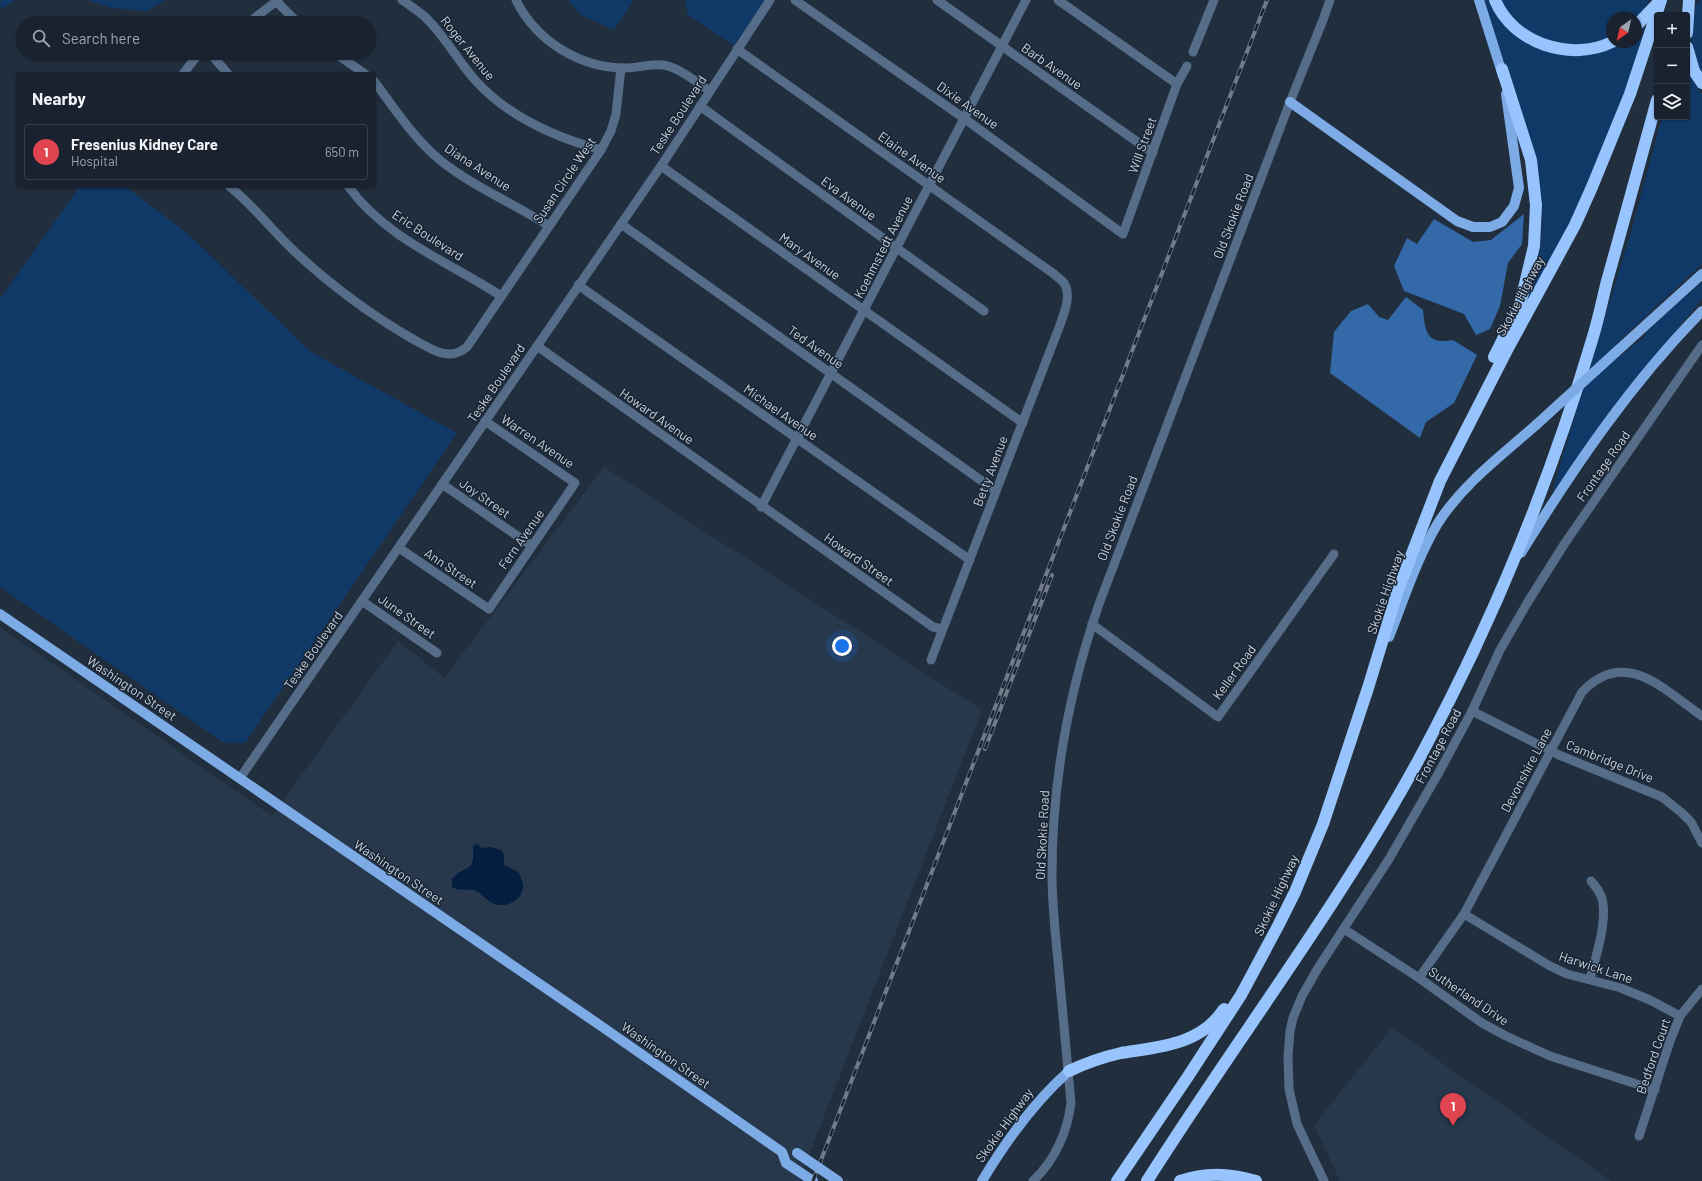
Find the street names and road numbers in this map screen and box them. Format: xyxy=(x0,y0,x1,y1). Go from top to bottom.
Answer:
street label: Roger Avenue xyxy=(437,13,499,83)
street label: Barb Avenue xyxy=(1019,39,1086,93)
street label: Teske Boulevard xyxy=(646,72,710,158)
street label: Dixie Avenue xyxy=(934,78,1002,132)
street label: Will Street xyxy=(1124,115,1160,175)
street label: Elaine Avenue xyxy=(875,128,949,186)
street label: Susan Circle West xyxy=(529,134,599,226)
street label: Diana Avenue xyxy=(442,140,514,194)
street label: Old Skokie Road xyxy=(1209,171,1257,261)
street label: Eva Avenue xyxy=(818,173,880,223)
street label: Koehmstedt Avenue xyxy=(850,193,916,301)
street label: Eric Boulevard xyxy=(389,206,467,264)
street label: Mary Avenue xyxy=(776,229,844,283)
street label: Skokie Highway xyxy=(1492,253,1548,339)
street label: Ted Avenue xyxy=(785,322,847,372)
street label: Teske Boulevard xyxy=(464,340,528,426)
street label: Michael Avenue xyxy=(741,381,821,444)
street label: Howard Avenue xyxy=(617,385,697,448)
street label: Warren Avenue xyxy=(498,411,578,471)
street label: Frontage Road xyxy=(1573,428,1633,504)
street label: Betty Avenue xyxy=(969,433,1011,509)
street label: Old Skokie Road xyxy=(1093,473,1141,563)
street label: Joy Street xyxy=(456,475,514,521)
street label: Fern Avenue xyxy=(495,506,548,572)
street label: Howard Street xyxy=(821,529,897,589)
street label: Ann Street xyxy=(422,545,480,591)
street label: Skokie Highway xyxy=(1363,548,1407,636)
street label: June Street xyxy=(375,590,439,642)
street label: Teske Boulevard xyxy=(280,608,346,692)
street label: Keller Road xyxy=(1209,642,1259,702)
street label: Washington Street xyxy=(84,652,180,724)
street label: Frontage Road xyxy=(1412,706,1464,786)
street label: Devonshire Lane xyxy=(1497,725,1555,815)
street label: Cambridge Drive xyxy=(1564,736,1656,786)
street label: Old Skokie Road xyxy=(1032,790,1052,880)
street label: Washington Street xyxy=(351,836,447,908)
street label: Skokie Highway xyxy=(1250,852,1302,938)
street label: Harwick Lane xyxy=(1557,948,1635,986)
street label: Sutherland Drive xyxy=(1426,963,1512,1029)
street label: Bedford Court xyxy=(1633,1016,1673,1096)
street label: Washington Street xyxy=(619,1018,713,1092)
street label: Skokie Highway xyxy=(972,1085,1036,1165)

